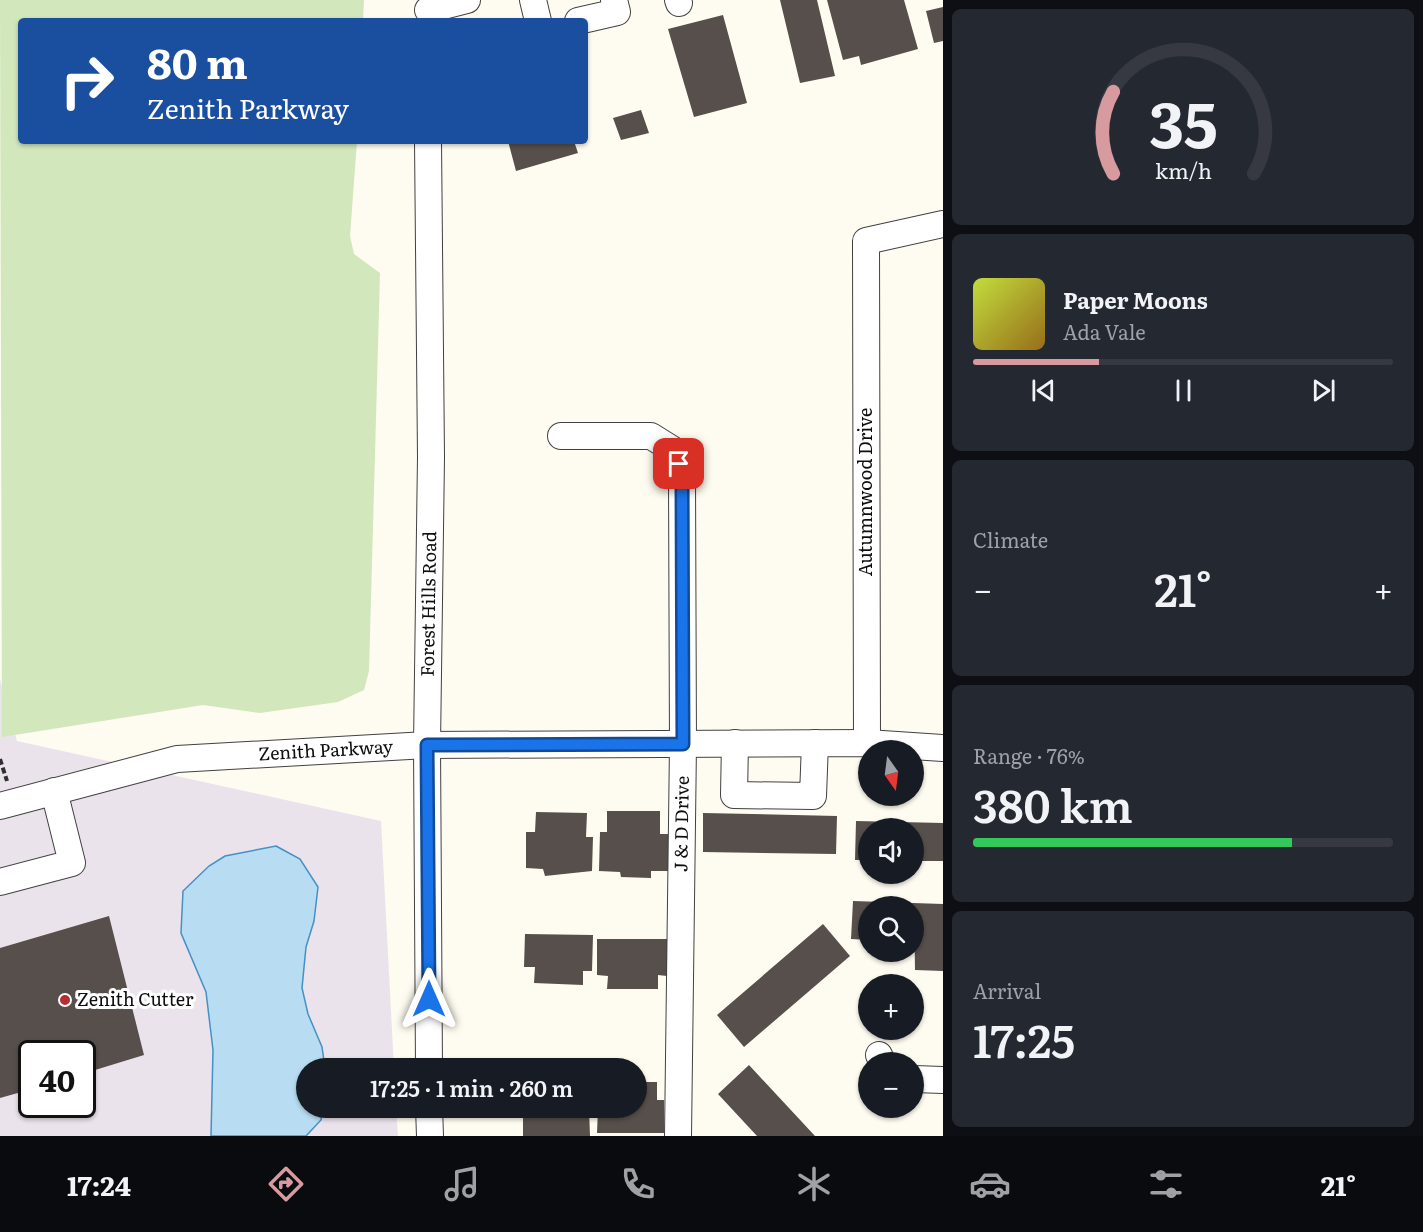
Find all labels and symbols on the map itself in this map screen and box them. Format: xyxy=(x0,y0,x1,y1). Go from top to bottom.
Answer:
street label: Autumnwood Drive xyxy=(851,408,878,576)
pin xyxy=(653,438,704,489)
street label: Forest Hills Road xyxy=(413,531,442,677)
street label: Zenith Parkway xyxy=(257,732,394,766)
north arrow xyxy=(858,740,924,806)
street label: J & D Drive xyxy=(666,776,695,872)
position arrow xyxy=(397,967,461,1031)
place label: Zenith Cutter xyxy=(77,985,194,1012)
marker: Zenith Cutter xyxy=(58,993,72,1007)
speed limit sign: 40 xyxy=(18,1040,96,1118)

